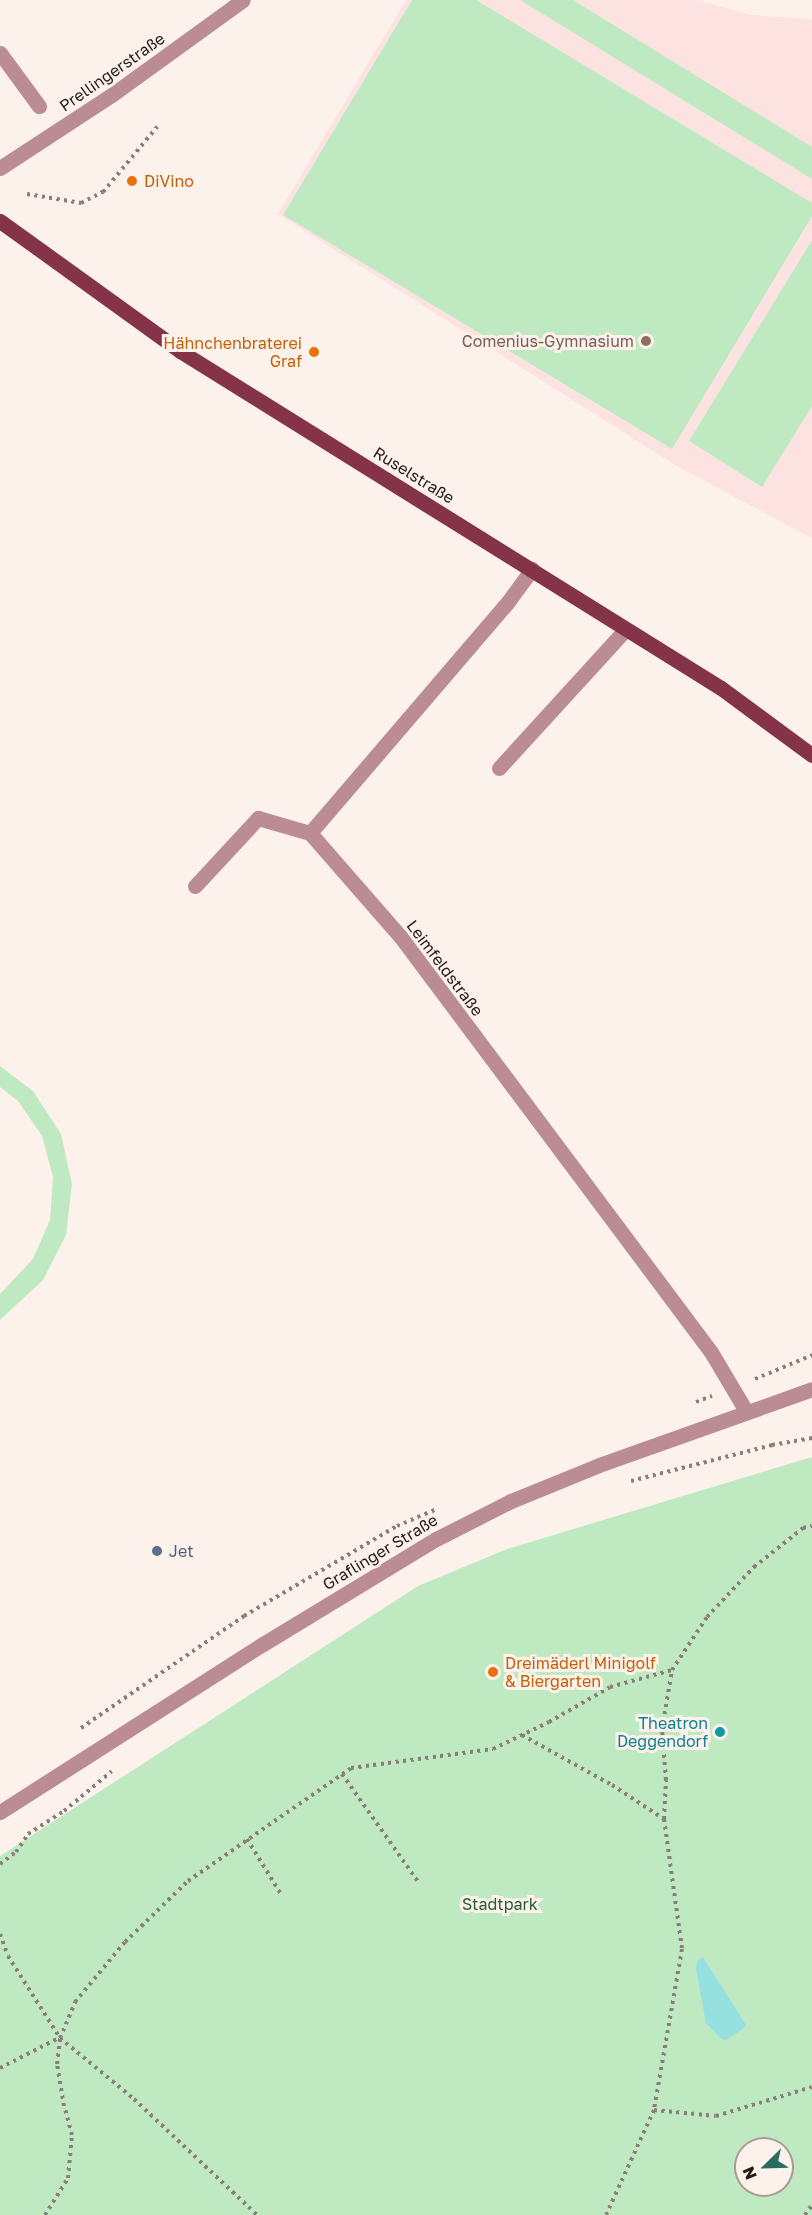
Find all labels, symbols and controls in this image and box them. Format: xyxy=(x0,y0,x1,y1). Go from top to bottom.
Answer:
street label: Prellingerstraße xyxy=(56,29,168,115)
place label: DiVino xyxy=(144,171,194,191)
marker: DiVino xyxy=(125,174,139,188)
place label: Comenius-Gymnasium xyxy=(462,331,634,351)
place label: Hähnchenbraterei Graf xyxy=(163,333,302,371)
marker: Comenius-Gymnasium xyxy=(639,334,653,348)
marker: Hähnchenbraterei Graf xyxy=(307,345,321,359)
street label: Ruselstraße xyxy=(370,443,458,507)
street label: Leimfeldstraße xyxy=(403,916,487,1020)
street label: Graflinger Straße xyxy=(319,1510,441,1594)
place label: Jet xyxy=(169,1541,194,1561)
marker: Jet xyxy=(150,1544,164,1558)
place label: Dreimäderl Minigolf & Biergarten xyxy=(505,1653,656,1691)
marker: Dreimäderl Minigolf & Biergarten xyxy=(486,1665,500,1679)
place label: Theatron Deggendorf xyxy=(617,1713,708,1751)
marker: Theatron Deggendorf xyxy=(713,1725,727,1739)
park label: Stadtpark xyxy=(462,1894,538,1914)
north arrow xyxy=(734,2137,794,2197)
text: N xyxy=(738,2164,761,2183)

